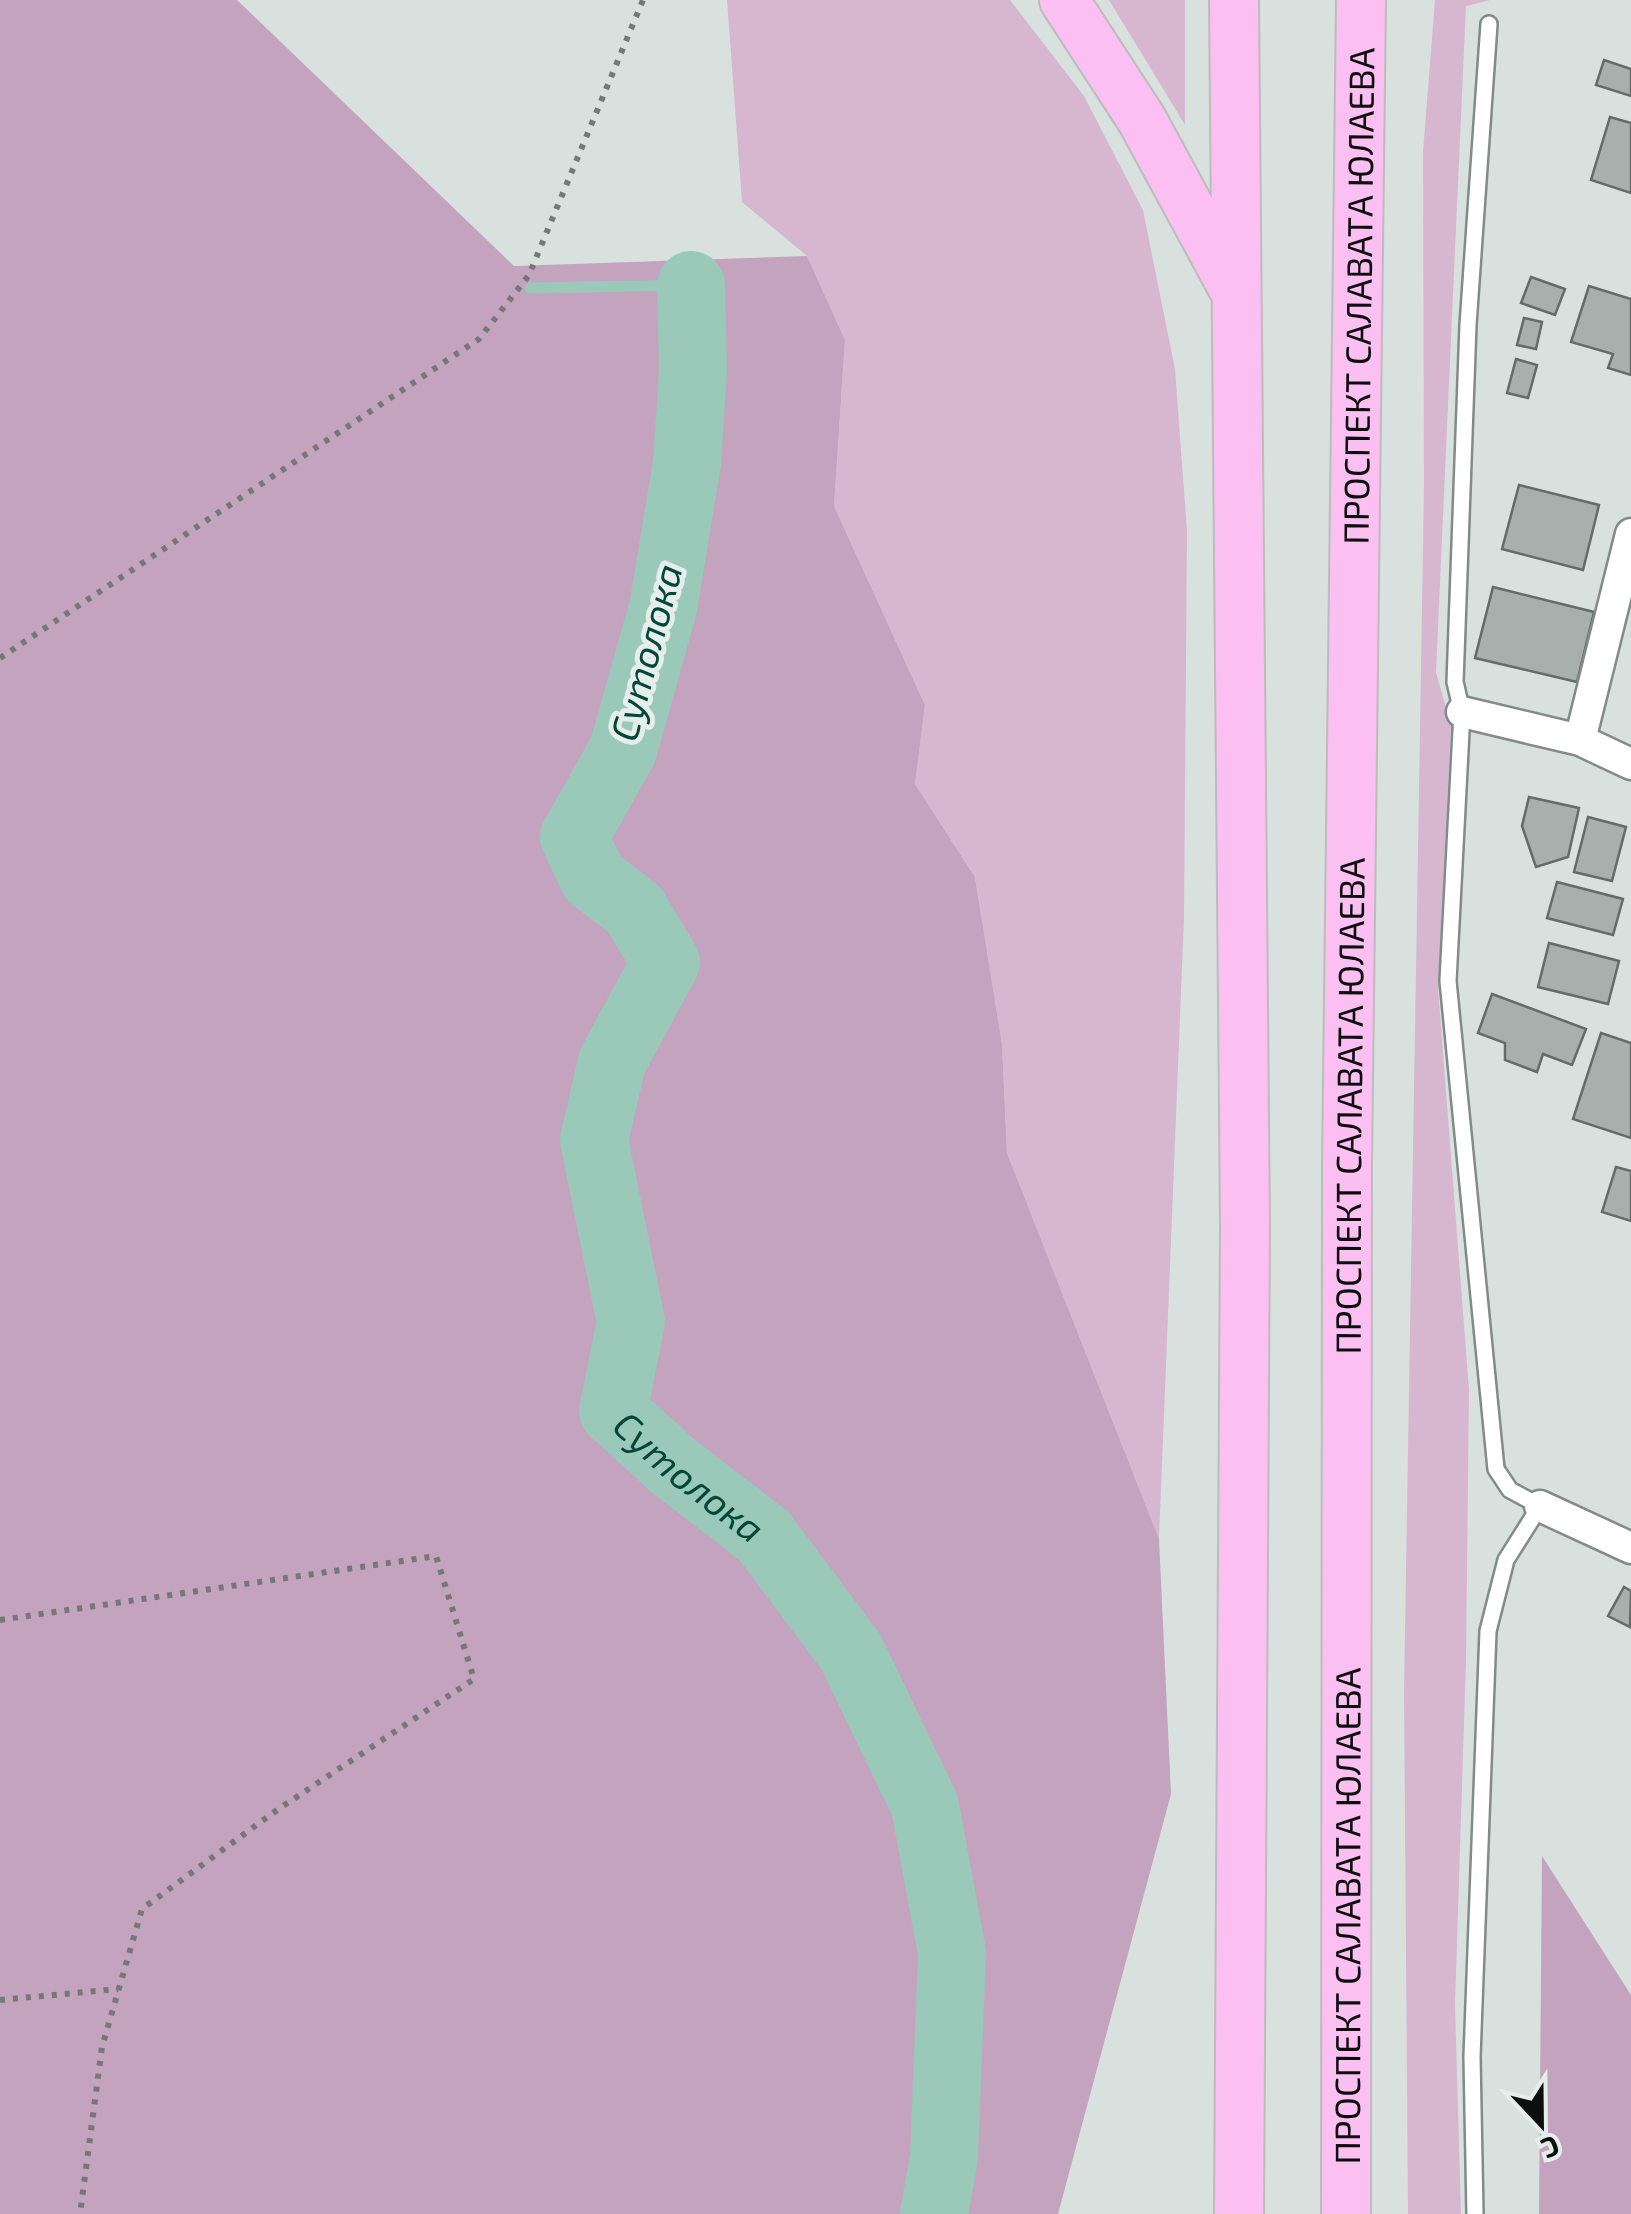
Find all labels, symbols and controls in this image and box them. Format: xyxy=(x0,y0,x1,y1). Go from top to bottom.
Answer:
street label: ПРОСПЕКТ САЛАВАТА ЮЛАЕВА xyxy=(1333,47,1381,545)
water label: Сутолока xyxy=(599,558,691,746)
street label: ПРОСПЕКТ САЛАВАТА ЮЛАЕВА xyxy=(1326,857,1372,1355)
water label: Сутолока xyxy=(605,1401,774,1551)
street label: ПРОСПЕКТ САЛАВАТА ЮЛАЕВА xyxy=(1325,1667,1368,2165)
north arrow xyxy=(1491,2074,1591,2174)
text: С xyxy=(1537,2129,1565,2167)

